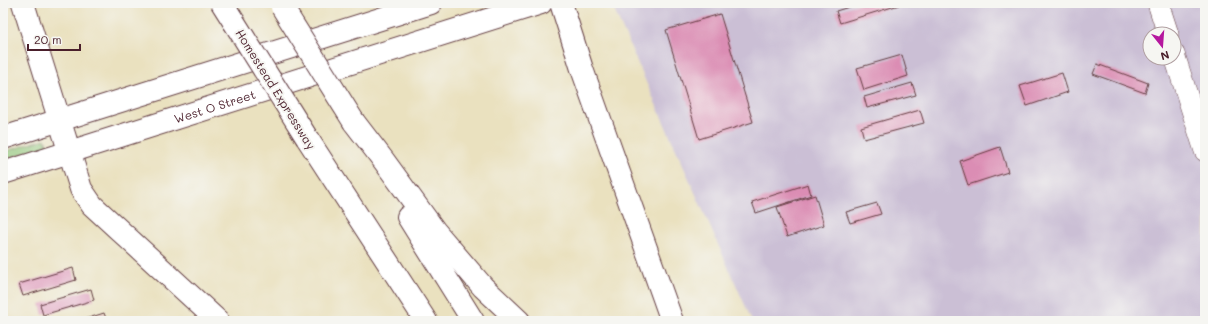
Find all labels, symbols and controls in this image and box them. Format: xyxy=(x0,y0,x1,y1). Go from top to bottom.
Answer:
scale bar xyxy=(28,26,80,52)
street label: Homestead Expressway xyxy=(232,26,320,152)
north arrow xyxy=(1142,26,1182,66)
text: 20 m xyxy=(34,31,62,47)
text: N xyxy=(1159,48,1171,64)
street label: West O Street xyxy=(172,86,257,126)

